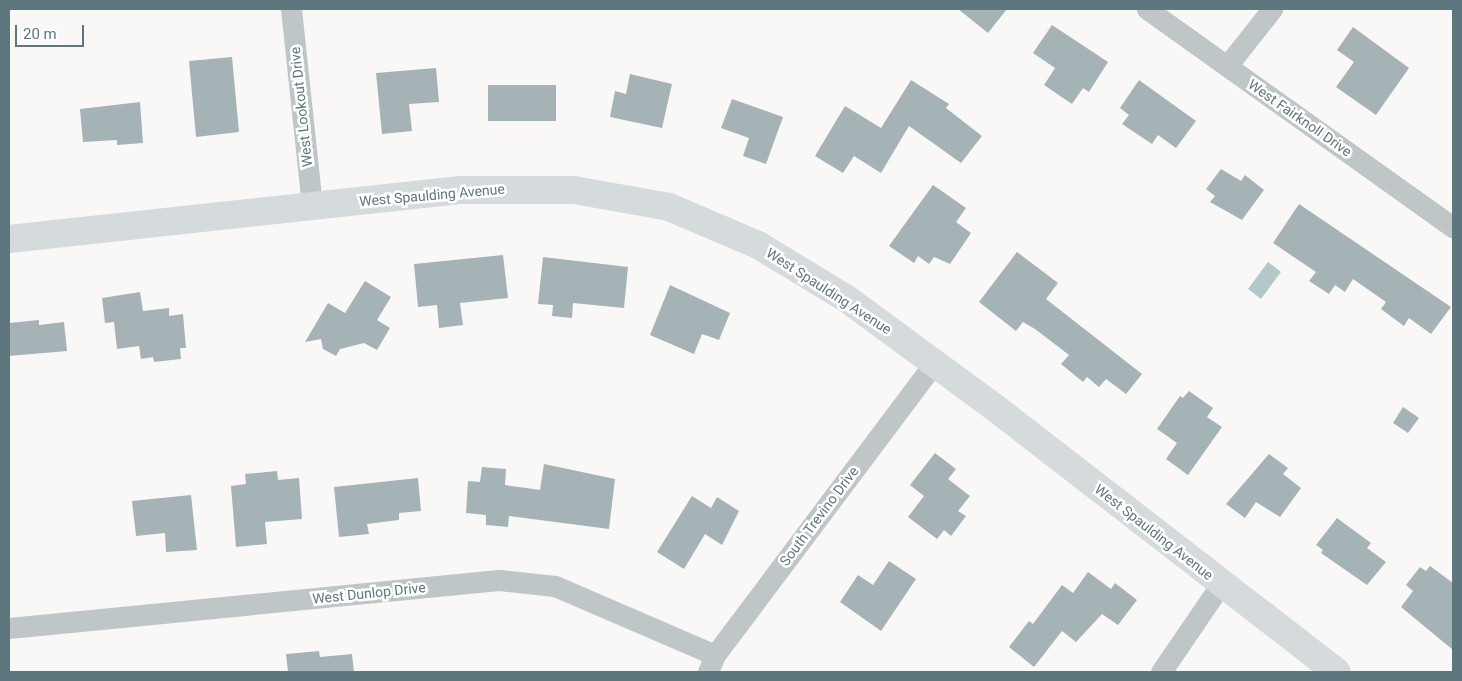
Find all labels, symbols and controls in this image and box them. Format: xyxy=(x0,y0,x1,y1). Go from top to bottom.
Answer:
scale bar xyxy=(18,15,86,47)
text: 20 m xyxy=(23,25,57,43)
street label: West Lookout Drive xyxy=(286,46,316,168)
street label: West Fairknoll Drive xyxy=(1245,76,1355,160)
street label: West Spaulding Avenue xyxy=(359,180,505,210)
street label: West Spaulding Avenue xyxy=(763,244,895,338)
street label: South Trevino Drive xyxy=(776,463,862,569)
street label: West Spaulding Avenue xyxy=(1091,480,1217,584)
street label: West Dunlop Drive xyxy=(312,579,426,607)

